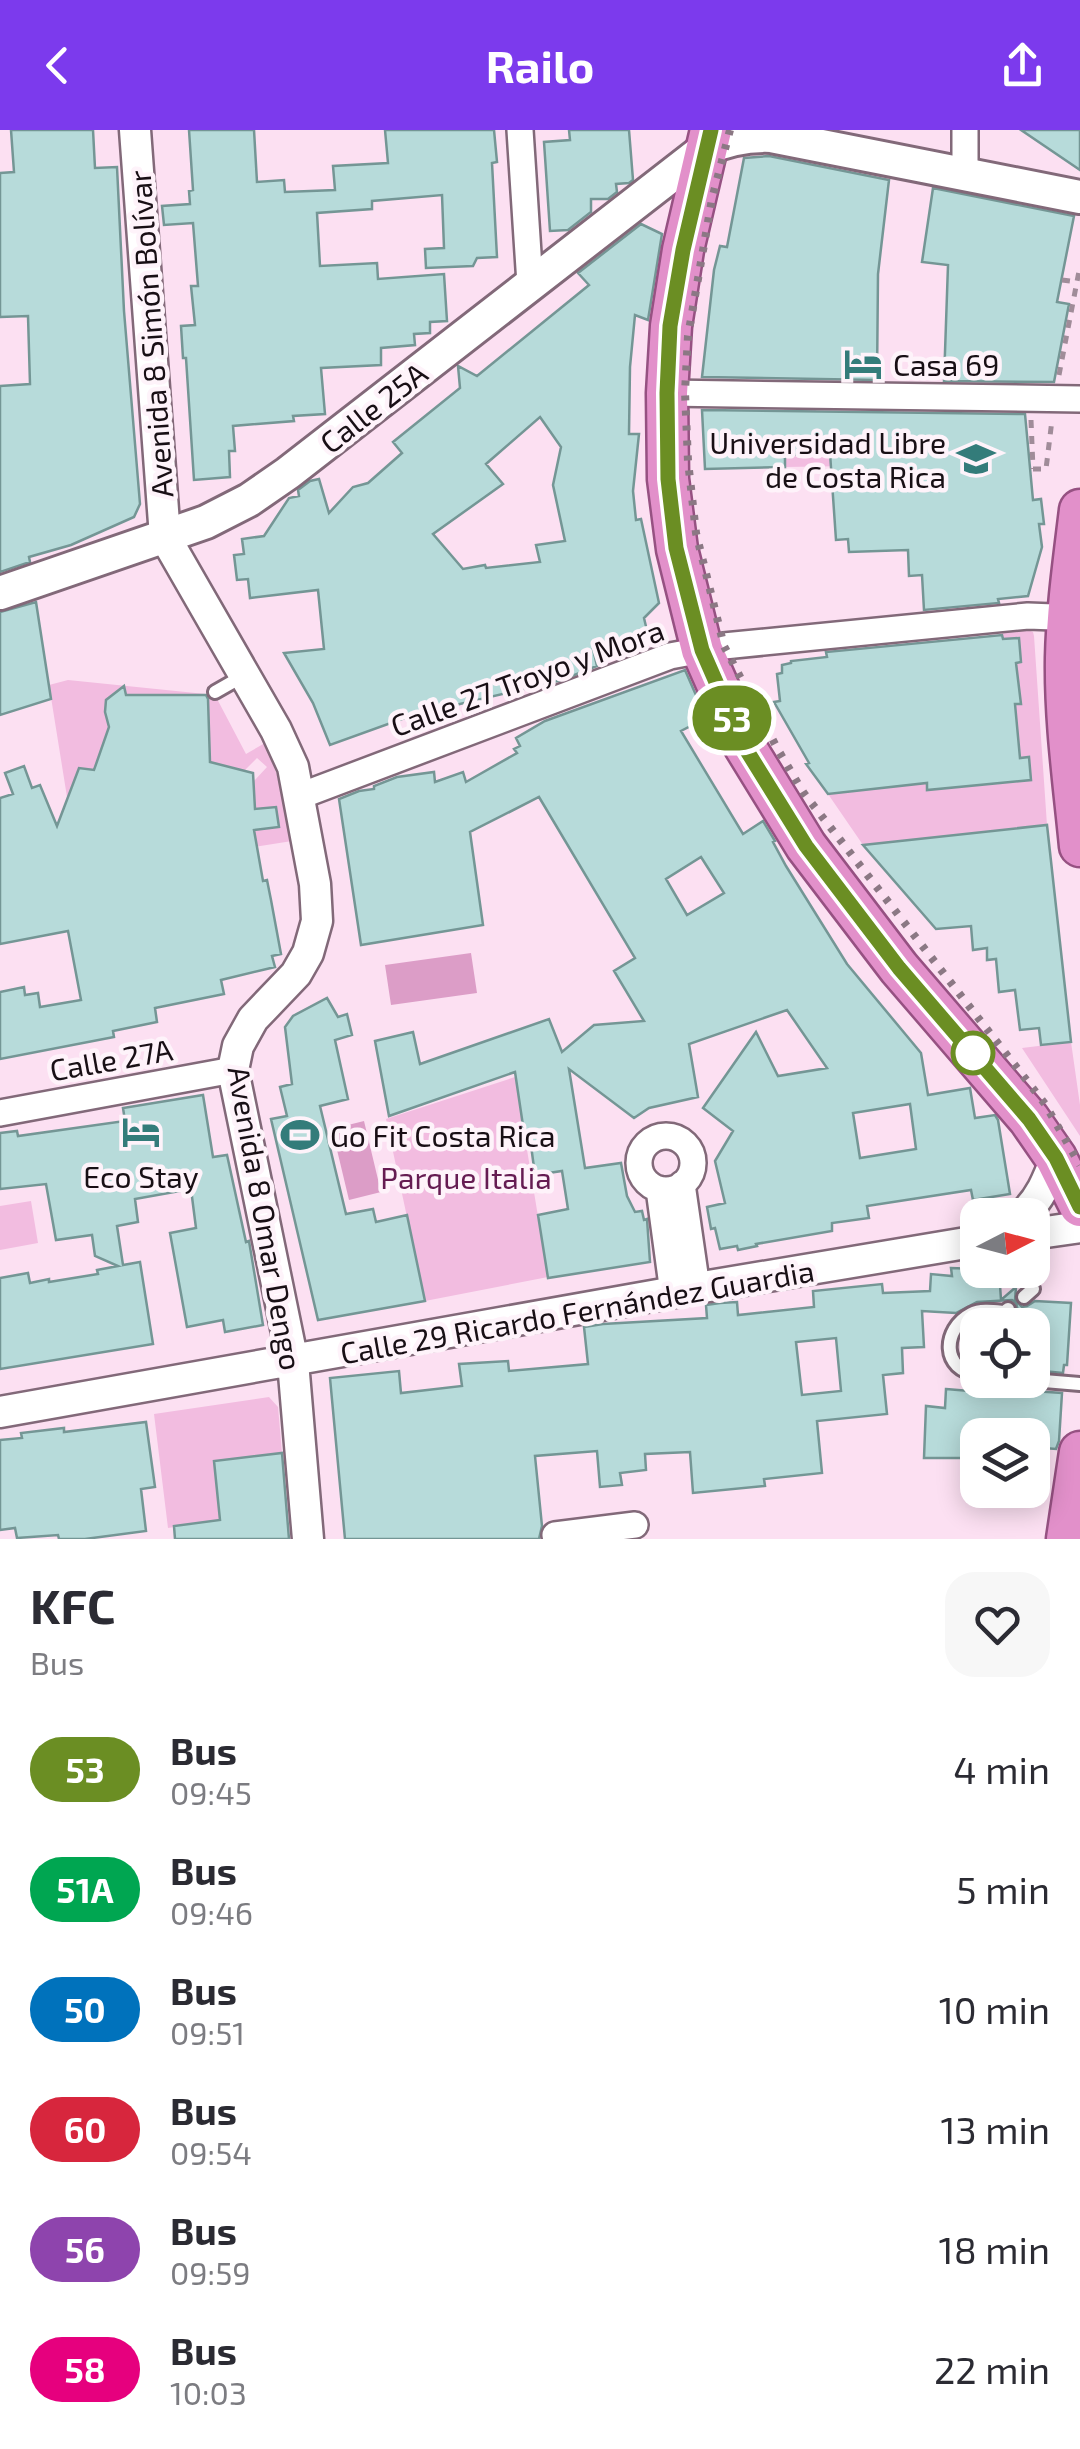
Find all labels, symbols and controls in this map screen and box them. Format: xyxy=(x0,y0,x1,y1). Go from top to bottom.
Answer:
icon: back xyxy=(30,38,85,93)
text: Railo xyxy=(486,38,594,92)
icon: share xyxy=(995,38,1050,93)
street label: Avenida 8 Simón Bolívar xyxy=(121,169,179,499)
hotel icon: Casa 69 xyxy=(842,343,884,385)
place label: Casa 69 xyxy=(893,346,999,382)
street label: Calle 25A xyxy=(312,354,434,460)
place label: Universidad Libre de Costa Rica xyxy=(709,424,946,494)
school or university icon: Universidad Libre de Costa Rica xyxy=(955,438,997,480)
street label: Calle 27 Troyo y Mora xyxy=(385,611,669,743)
line badge: 53 xyxy=(687,686,777,750)
text: 53 xyxy=(712,697,752,739)
street label: Calle 27A xyxy=(47,1030,176,1087)
unlabelled marker xyxy=(952,1032,994,1074)
street label: Avenida 8 Omar Dengo xyxy=(222,1063,310,1373)
hotel icon: Eco Stay xyxy=(120,1111,162,1153)
sports icon: Go Fit Costa Rica xyxy=(279,1114,321,1156)
place label: Go Fit Costa Rica xyxy=(330,1117,555,1153)
place label: Eco Stay xyxy=(83,1158,199,1194)
park label: Parque Italia xyxy=(380,1159,552,1195)
north arrow xyxy=(960,1198,1050,1288)
map controls xyxy=(960,1198,1050,1508)
street label: Calle 29 Ricardo Fernández Guardia xyxy=(337,1252,817,1370)
button: locate xyxy=(960,1308,1050,1398)
button: layers xyxy=(960,1418,1050,1508)
button: heart xyxy=(945,1572,1050,1677)
text: KFC xyxy=(30,1576,115,1634)
text: Bus xyxy=(30,1643,84,1681)
text: Bus xyxy=(170,1727,237,1773)
text: 4 min xyxy=(953,1746,1050,1792)
text: 53 xyxy=(65,1748,105,1790)
text: 09:45 xyxy=(170,1773,252,1811)
text: Bus xyxy=(170,1847,237,1893)
text: 5 min xyxy=(956,1866,1050,1912)
text: 51A xyxy=(56,1868,114,1910)
text: 09:46 xyxy=(170,1893,253,1931)
text: Bus xyxy=(170,1967,237,2013)
text: 10 min xyxy=(939,1986,1050,2032)
text: 50 xyxy=(64,1988,106,2030)
text: 09:51 xyxy=(170,2013,245,2051)
text: Bus xyxy=(170,2087,237,2133)
text: 13 min xyxy=(940,2106,1050,2152)
text: 60 xyxy=(64,2108,106,2150)
text: 09:54 xyxy=(170,2133,252,2171)
text: Bus xyxy=(170,2207,237,2253)
text: 18 min xyxy=(939,2226,1050,2272)
text: 56 xyxy=(65,2228,105,2270)
text: 09:59 xyxy=(170,2253,251,2291)
text: Bus xyxy=(170,2327,237,2373)
text: 22 min xyxy=(934,2346,1050,2392)
text: 58 xyxy=(64,2348,106,2390)
text: 10:03 xyxy=(170,2373,247,2411)

